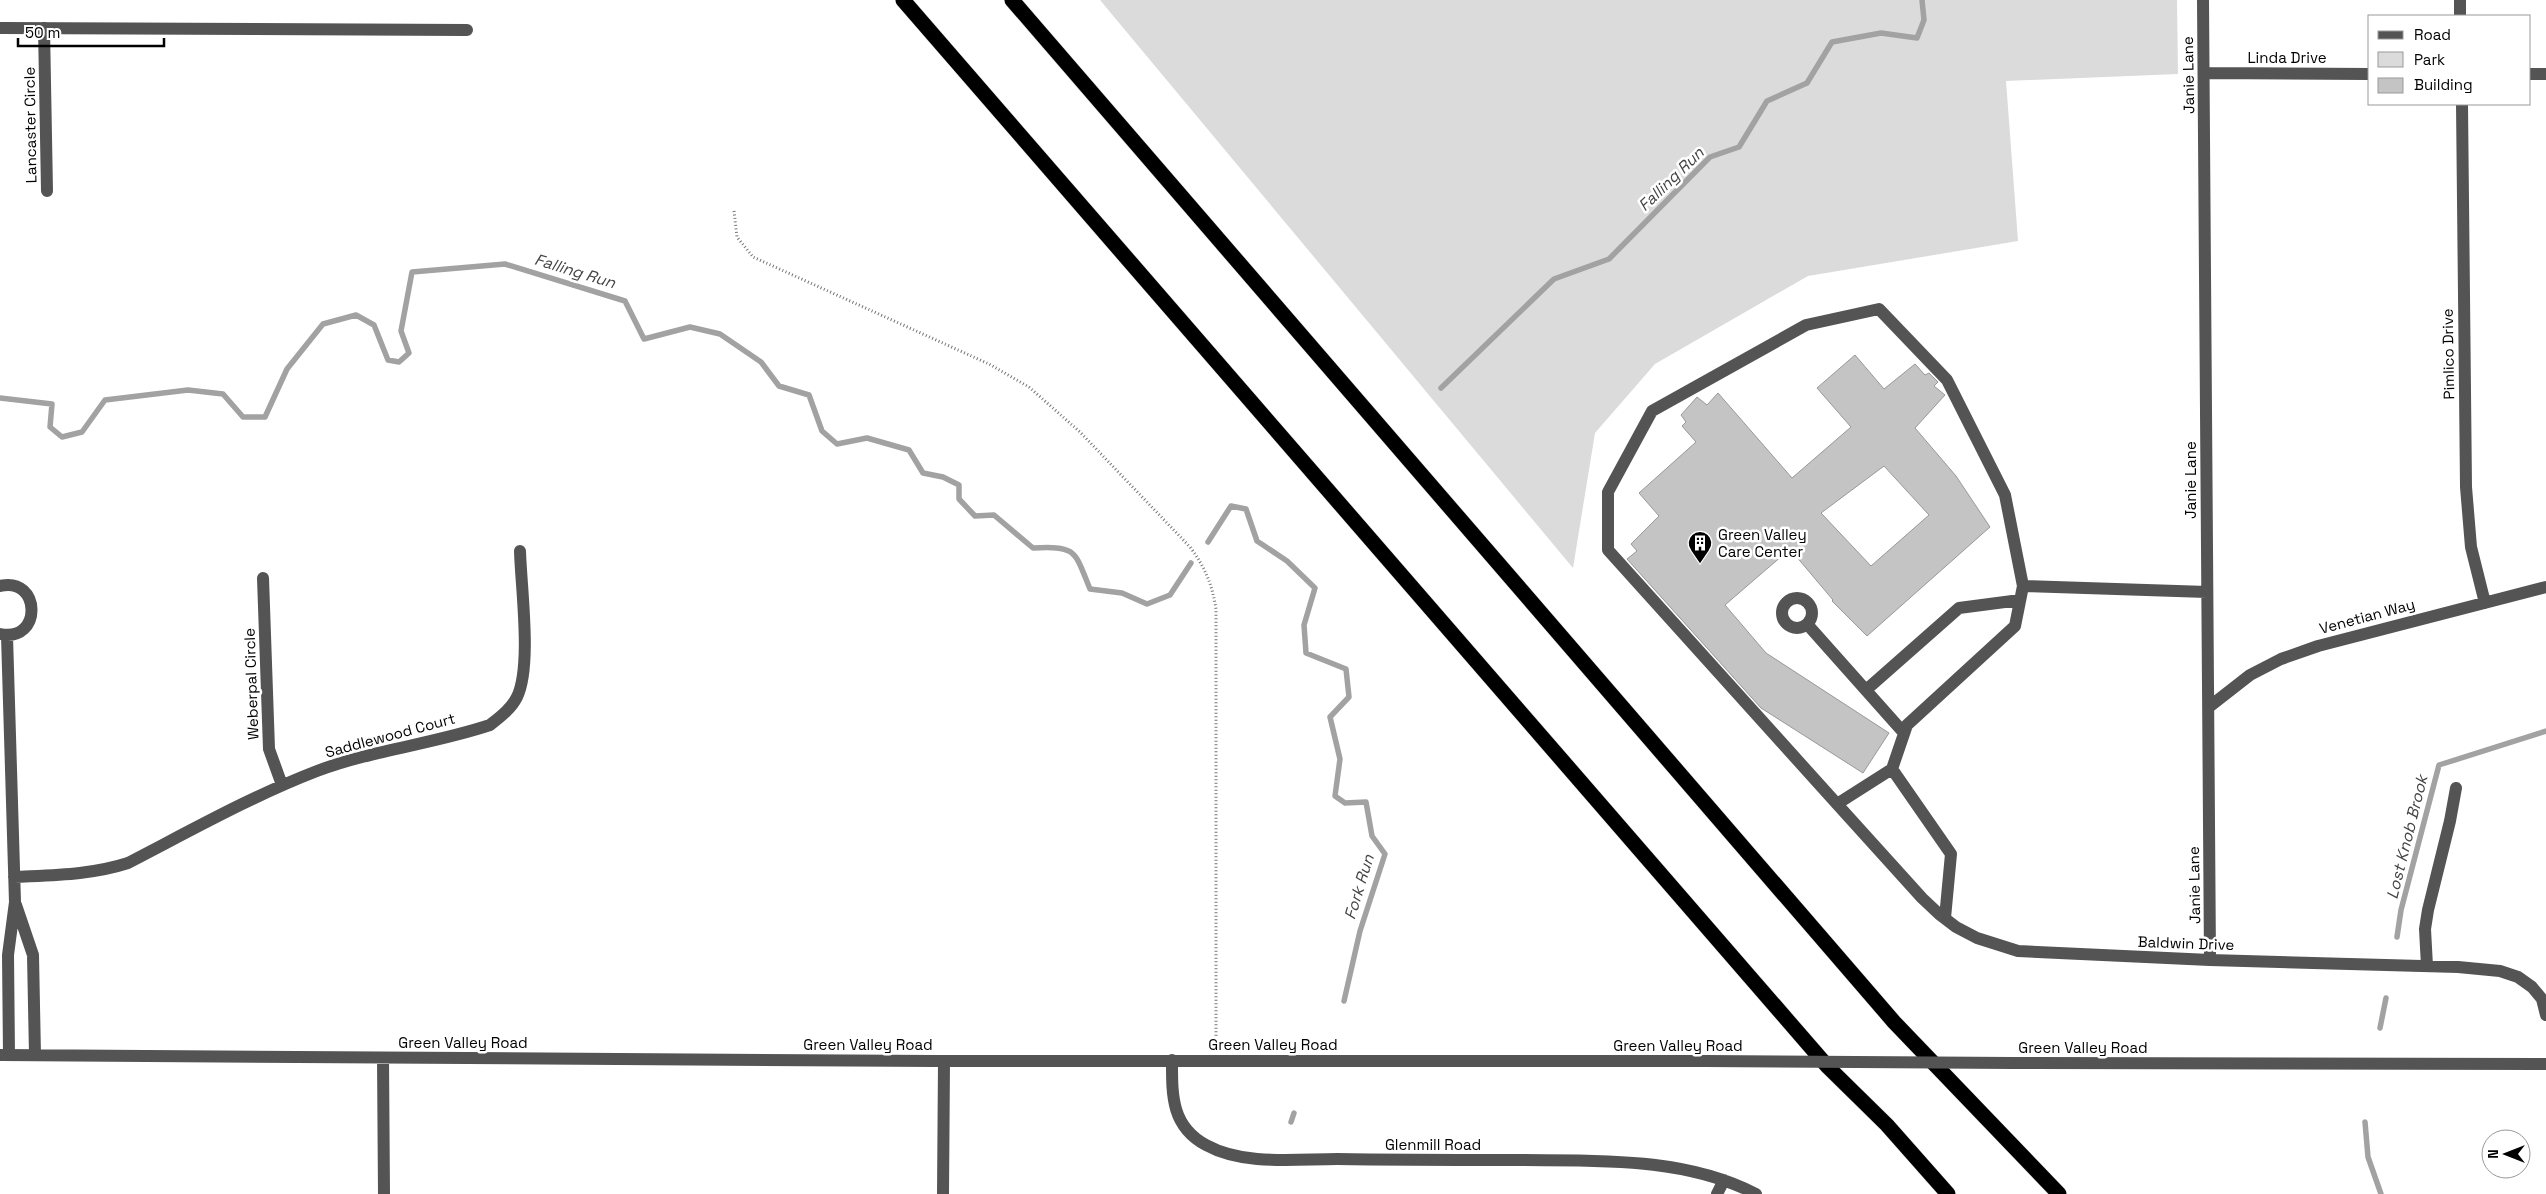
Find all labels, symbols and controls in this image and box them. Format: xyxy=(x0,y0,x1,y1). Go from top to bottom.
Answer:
scale bar xyxy=(18,15,164,47)
legend xyxy=(2368,15,2531,105)
text: 50 m xyxy=(25,23,60,42)
text: Road xyxy=(2414,25,2451,44)
street label: Janie Lane xyxy=(2178,36,2198,114)
street label: Linda Drive xyxy=(2247,48,2327,67)
text: Park xyxy=(2414,50,2445,69)
street label: Lancaster Circle xyxy=(19,66,41,183)
text: Building xyxy=(2414,75,2473,94)
water label: Falling Run xyxy=(1634,142,1709,216)
water label: Falling Run xyxy=(532,249,619,294)
street label: Pimlico Drive xyxy=(2438,308,2458,400)
street label: Janie Lane xyxy=(2181,441,2200,519)
place label: Green Valley Care Center xyxy=(1718,525,1807,561)
building icon: Green Valley Care Center xyxy=(1687,530,1713,564)
street label: Venetian Way xyxy=(2317,594,2417,638)
street label: Weberpal Circle xyxy=(240,628,262,740)
street label: Saddlewood Court xyxy=(323,708,457,762)
water label: Lost Knob Brook xyxy=(2381,771,2433,901)
street label: Janie Lane xyxy=(2184,846,2204,924)
water label: Fork Run xyxy=(1339,851,1379,922)
street label: Baldwin Drive xyxy=(2137,932,2235,954)
street label: Green Valley Road xyxy=(398,1033,528,1052)
street label: Green Valley Road xyxy=(803,1035,933,1054)
street label: Green Valley Road xyxy=(1208,1035,1338,1054)
street label: Green Valley Road xyxy=(1613,1036,1743,1055)
street label: Green Valley Road xyxy=(2018,1038,2148,1057)
north arrow xyxy=(2481,1129,2531,1179)
street label: Glenmill Road xyxy=(1385,1135,1481,1154)
text: N xyxy=(2484,1149,2502,1159)

